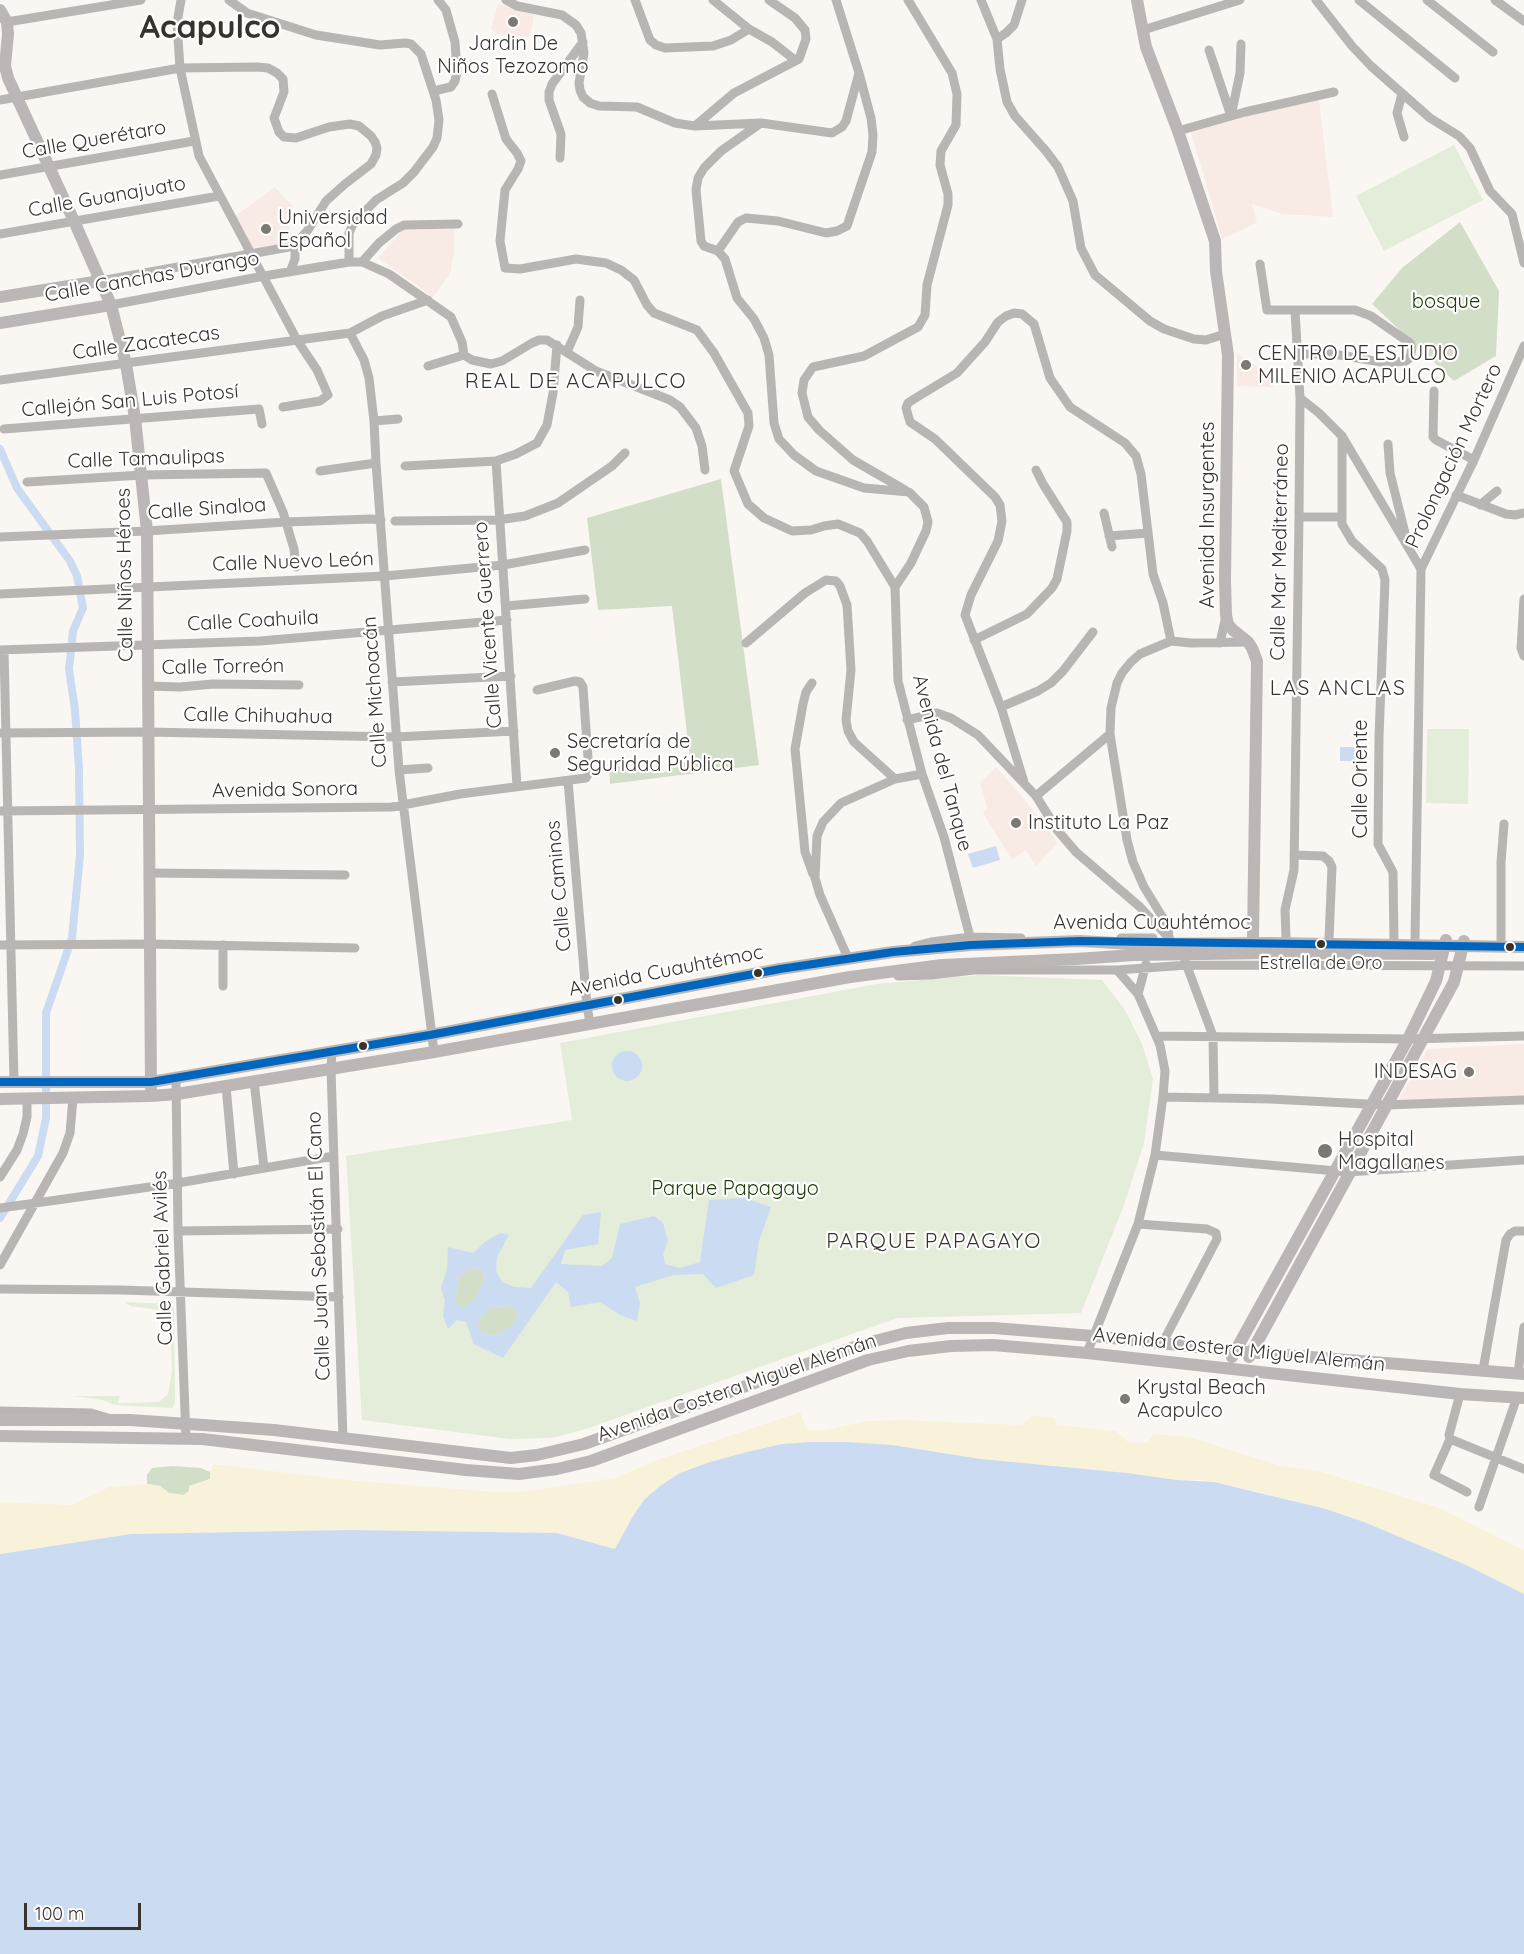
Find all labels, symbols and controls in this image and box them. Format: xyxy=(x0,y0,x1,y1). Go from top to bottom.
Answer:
district label: Acapulco xyxy=(140,9,280,47)
marker: Jardin De Niños Tezozomo xyxy=(506,15,520,29)
place label: Jardin De Niños Tezozomo xyxy=(437,32,589,79)
street label: Calle Querétaro xyxy=(20,116,168,164)
street label: Calle Guanajuato xyxy=(26,171,188,223)
place label: Universidad Español xyxy=(278,206,388,253)
marker: Universidad Español xyxy=(259,222,273,236)
street label: Calle Canchas Durango xyxy=(43,246,261,308)
park label: bosque xyxy=(1412,290,1480,314)
street label: Calle Zacatecas xyxy=(71,321,221,365)
place label: CENTRO DE ESTUDIO MILENIO ACAPULCO xyxy=(1258,342,1458,389)
marker: CENTRO DE ESTUDIO MILENIO ACAPULCO xyxy=(1239,358,1253,372)
street label: Prolongación Mortero xyxy=(1401,360,1507,552)
district label: REAL DE ACAPULCO xyxy=(465,369,687,395)
street label: Callejón San Luis Potosí xyxy=(21,380,239,422)
street label: Avenida Insurgentes xyxy=(1196,422,1220,608)
street label: Calle Mar Mediterráneo xyxy=(1266,443,1294,661)
street label: Calle Tamaulipas xyxy=(67,444,225,474)
street label: Calle Niños Héroes xyxy=(111,488,139,662)
street label: Calle Sinaloa xyxy=(147,493,267,525)
street label: Calle Vicente Guerrero xyxy=(469,521,507,729)
street label: Calle Nuevo León xyxy=(212,547,374,577)
street label: Calle Coahuila xyxy=(186,606,320,636)
street label: Calle Michoacán xyxy=(358,615,392,769)
street label: Calle Torreón xyxy=(161,654,285,680)
street label: Avenida del Tanque xyxy=(907,672,977,854)
district label: LAS ANCLAS xyxy=(1270,676,1406,702)
street label: Calle Chihuahua xyxy=(183,703,333,729)
street label: Calle Oriente xyxy=(1349,719,1373,839)
place label: Secretaría de Seguridad Pública xyxy=(567,730,734,777)
marker: Secretaría de Seguridad Pública xyxy=(548,746,562,760)
street label: Avenida Sonora xyxy=(212,777,358,803)
place label: Instituto La Paz xyxy=(1028,811,1169,835)
marker: Instituto La Paz xyxy=(1009,816,1023,830)
street label: Calle Caminos xyxy=(541,819,577,953)
street label: Avenida Cuauhtémoc xyxy=(1053,911,1251,935)
marker: Estrella de Oro xyxy=(1315,938,1327,950)
street label: Avenida Cuauhtémoc xyxy=(567,940,765,1002)
unlabelled marker xyxy=(1504,941,1516,953)
place label: Estrella de Oro xyxy=(1260,953,1382,975)
unlabelled marker xyxy=(752,967,764,979)
unlabelled marker xyxy=(612,994,624,1006)
unlabelled marker xyxy=(357,1040,369,1052)
place label: INDESAG xyxy=(1374,1060,1457,1084)
marker: INDESAG xyxy=(1462,1065,1476,1079)
street label: Calle Juan Sebastián El Cano xyxy=(302,1111,336,1381)
place label: Hospital Magallanes xyxy=(1338,1128,1445,1175)
marker: Hospital Magallanes xyxy=(1316,1142,1334,1160)
street label: Calle Gabriel Avilés xyxy=(148,1170,178,1346)
park label: Parque Papagayo xyxy=(651,1177,819,1201)
district label: PARQUE PAPAGAYO xyxy=(826,1229,1042,1255)
street label: Avenida Costera Miguel Alemán xyxy=(1092,1323,1386,1377)
street label: Avenida Costera Miguel Alemán xyxy=(594,1329,880,1447)
place label: Krystal Beach Acapulco xyxy=(1137,1376,1266,1423)
marker: Krystal Beach Acapulco xyxy=(1118,1392,1132,1406)
scale bar xyxy=(27,1891,144,1929)
text: 100 m xyxy=(35,1902,84,1925)

